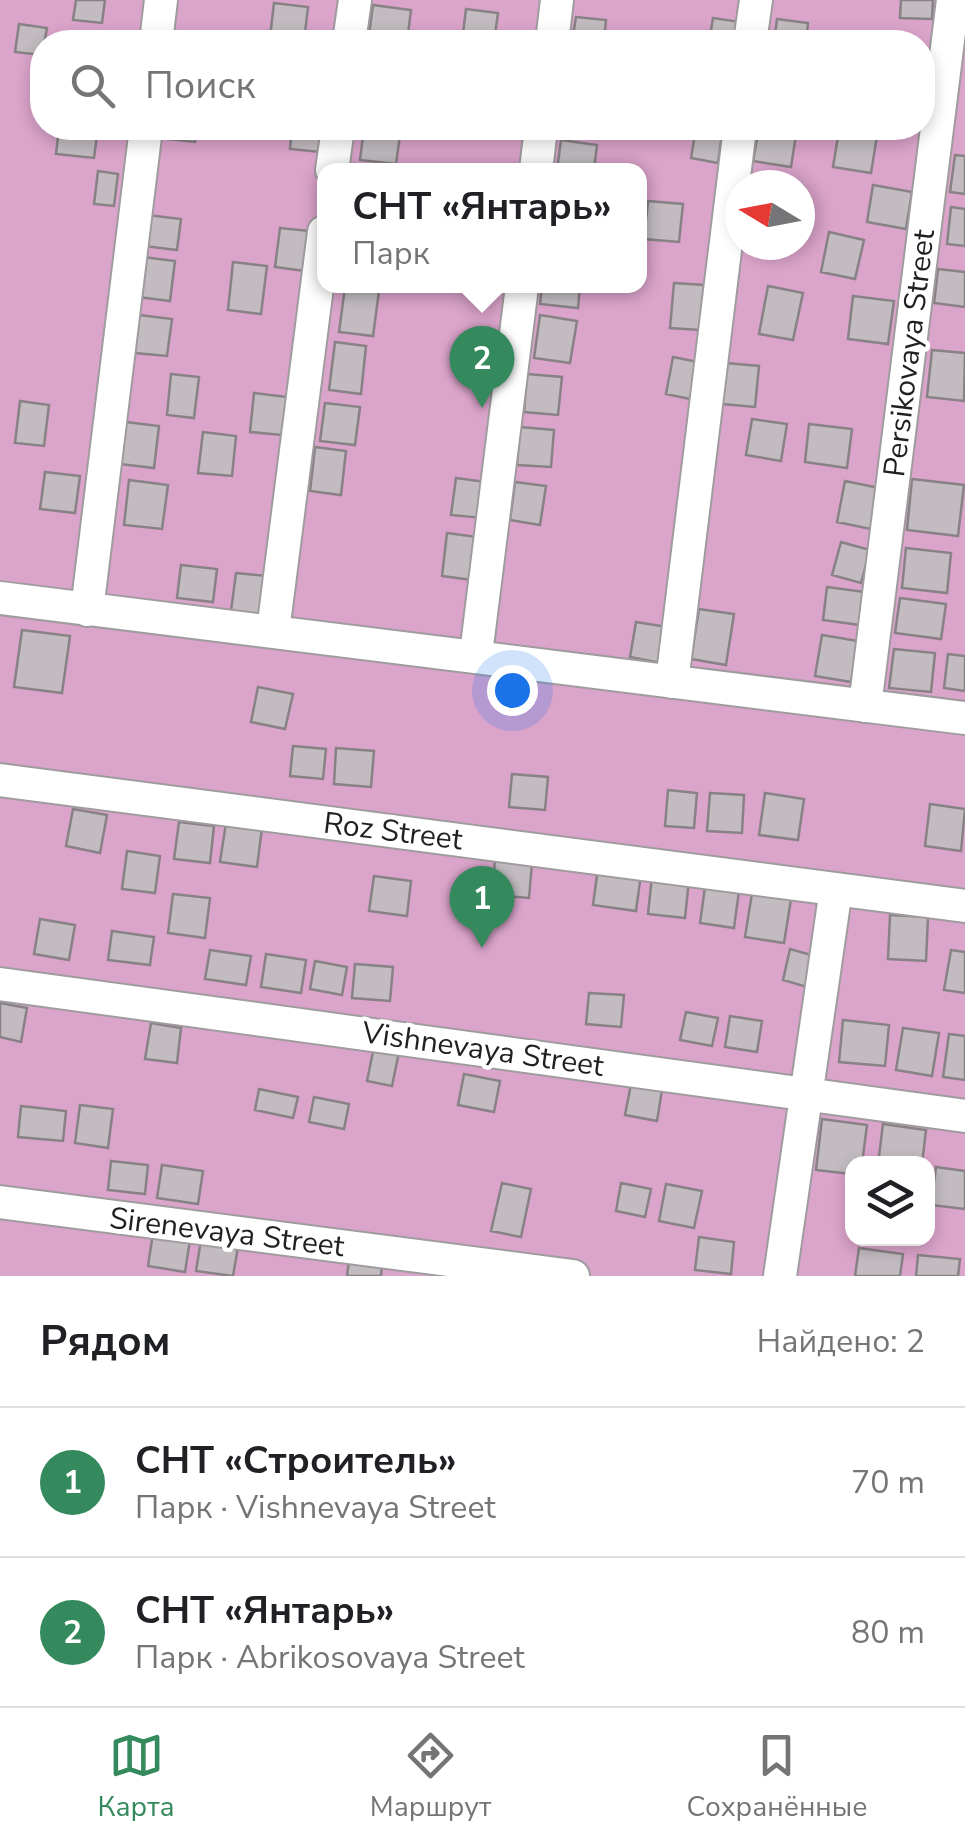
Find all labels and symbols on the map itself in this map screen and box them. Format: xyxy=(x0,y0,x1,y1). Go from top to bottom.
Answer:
north arrow xyxy=(725,170,815,260)
street label: Persikovaya Street xyxy=(874,227,945,479)
pin: 2 xyxy=(450,326,514,408)
your location xyxy=(487,665,538,716)
street label: Roz Street xyxy=(321,803,465,860)
pin: 1 xyxy=(450,866,514,948)
street label: Vishnevaya Street xyxy=(359,1012,607,1087)
street label: Sirenevaya Street xyxy=(107,1198,347,1267)

